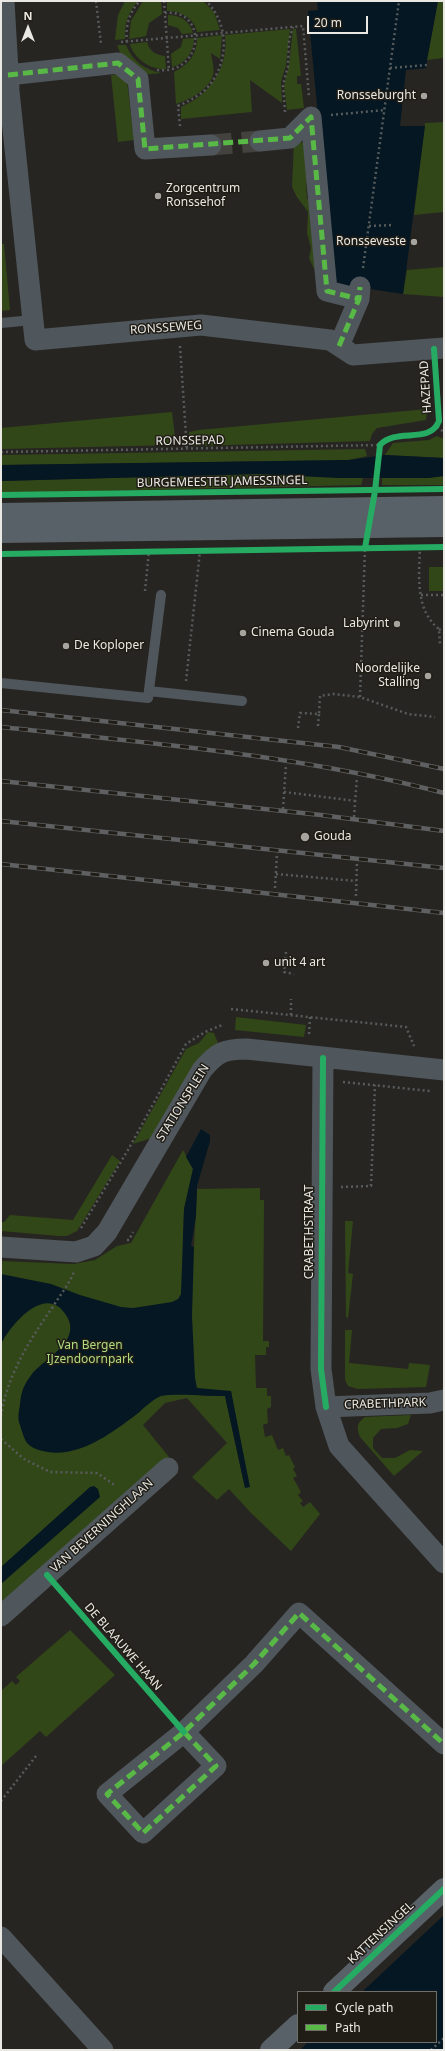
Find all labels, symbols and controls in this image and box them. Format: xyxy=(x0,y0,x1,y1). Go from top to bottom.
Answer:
north arrow xyxy=(8,8,48,48)
text: N xyxy=(24,8,32,23)
scale bar xyxy=(309,8,370,34)
text: 20 m xyxy=(314,14,342,31)
place label: Ronsseburght xyxy=(337,89,416,103)
marker: Ronsseburght xyxy=(419,91,429,101)
place label: Zorgcentrum Ronssehof xyxy=(166,182,240,210)
marker: Zorgcentrum Ronssehof xyxy=(153,191,163,201)
place label: Ronsseveste xyxy=(336,235,406,249)
marker: Ronsseveste xyxy=(409,237,419,247)
street label: RONSSEWEG xyxy=(129,318,203,338)
street label: HAZEPAD xyxy=(417,360,435,414)
street label: RONSSEPAD xyxy=(155,433,225,449)
street label: BURGEMEESTER JAMESSINGEL xyxy=(137,473,307,491)
place label: Labyrint xyxy=(343,617,389,631)
marker: Labyrint xyxy=(392,619,402,629)
place label: Cinema Gouda xyxy=(251,626,334,640)
marker: Cinema Gouda xyxy=(238,628,248,638)
place label: De Koploper xyxy=(74,639,144,653)
marker: De Koploper xyxy=(61,641,71,651)
place label: Noordelijke Stalling xyxy=(355,662,420,690)
marker: Noordelijke Stalling xyxy=(423,671,433,681)
place label: Gouda xyxy=(314,830,352,844)
marker: Gouda xyxy=(299,831,311,843)
place label: unit 4 art xyxy=(274,956,325,970)
marker: unit 4 art xyxy=(261,958,271,968)
street label: STATIONSPLEIN xyxy=(153,1062,213,1144)
street label: CRABETHSTRAAT xyxy=(303,1185,317,1279)
park label: Van Bergen IJzendoornpark xyxy=(47,1339,133,1367)
street label: CRABETHPARK xyxy=(344,1395,426,1413)
street label: VAN BEVERNINGHLAAN xyxy=(48,1476,156,1576)
street label: DE BLAAUWE HAAN xyxy=(81,1600,165,1694)
street label: KATTENSINGEL xyxy=(345,1899,417,1967)
legend xyxy=(297,1991,437,2043)
text: Cycle path xyxy=(335,1999,393,2016)
text: Path xyxy=(335,2019,361,2036)

